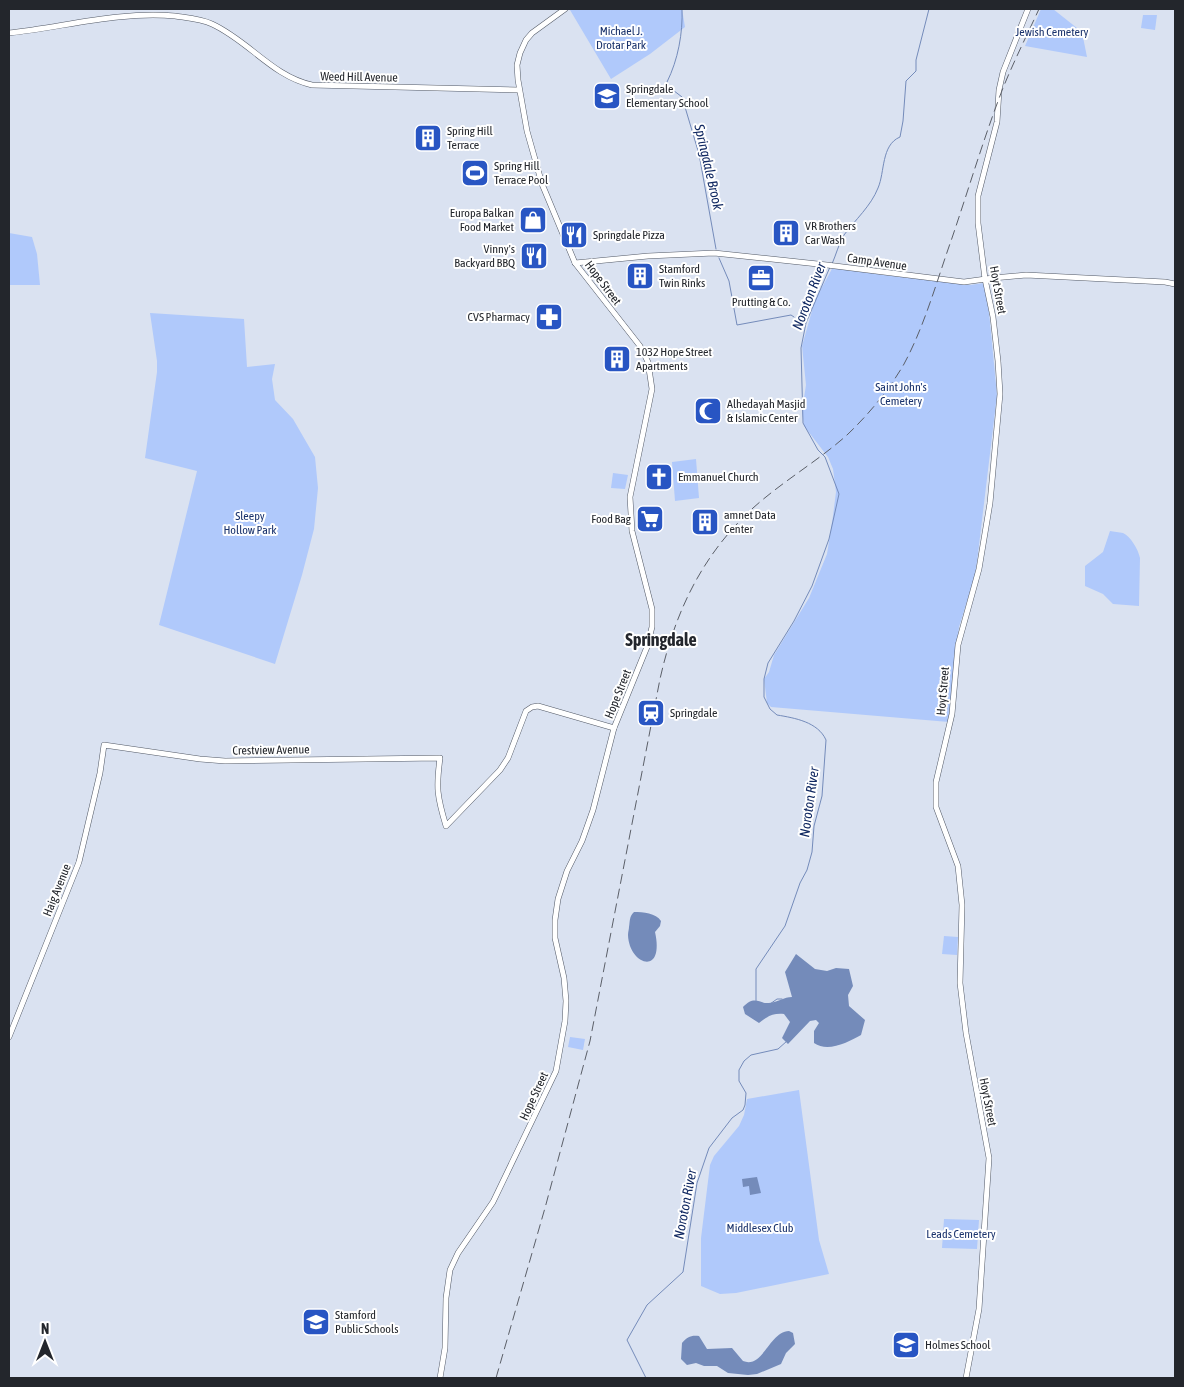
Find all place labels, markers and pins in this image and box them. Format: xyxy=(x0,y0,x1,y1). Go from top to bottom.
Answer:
school or university icon: Springdale Elementary School xyxy=(592,81,622,111)
place label: Springdale Elementary School xyxy=(626,82,709,110)
building icon: Spring Hill Terrace xyxy=(413,123,443,153)
place label: Spring Hill Terrace xyxy=(447,124,494,152)
sports icon: Spring Hill Terrace Pool xyxy=(460,158,490,188)
place label: Spring Hill Terrace Pool xyxy=(494,159,549,187)
shop icon: Europa Balkan Food Market xyxy=(518,205,548,235)
place label: Europa Balkan Food Market xyxy=(450,206,515,234)
building icon: VR Brothers Car Wash xyxy=(771,218,801,248)
place label: VR Brothers Car Wash xyxy=(805,219,856,247)
restaurant icon: Springdale Pizza xyxy=(559,220,589,250)
place label: Springdale Pizza xyxy=(593,228,665,242)
restaurant icon: Vinny's Backyard BBQ xyxy=(519,241,549,271)
place label: Vinny's Backyard BBQ xyxy=(454,242,516,270)
building icon: Stamford Twin Rinks xyxy=(625,261,655,291)
place label: Stamford Twin Rinks xyxy=(659,262,705,290)
office icon: Prutting & Co. xyxy=(746,263,776,293)
place label: Prutting & Co. xyxy=(732,295,790,309)
pharmacy icon: CVS Pharmacy xyxy=(534,302,564,332)
place label: CVS Pharmacy xyxy=(468,310,530,324)
building icon: 1032 Hope Street Apartments xyxy=(602,344,632,374)
place label: 1032 Hope Street Apartments xyxy=(636,345,712,373)
mosque icon: Alhedayah Masjid & Islamic Center xyxy=(693,396,723,426)
place label: Alhedayah Masjid & Islamic Center xyxy=(727,397,805,425)
church icon: Emmanuel Church xyxy=(644,462,674,492)
place label: Emmanuel Church xyxy=(678,470,759,484)
supermarket icon: Food Bag xyxy=(635,504,665,534)
building icon: amnet Data Center xyxy=(690,507,720,537)
place label: amnet Data Center xyxy=(724,508,776,536)
place label: Food Bag xyxy=(591,512,632,526)
station icon: Springdale xyxy=(636,698,666,728)
place label: Springdale xyxy=(670,706,718,720)
school or university icon: Stamford Public Schools xyxy=(301,1307,331,1337)
place label: Stamford Public Schools xyxy=(335,1308,398,1336)
school or university icon: Holmes School xyxy=(891,1330,921,1360)
place label: Holmes School xyxy=(925,1338,991,1352)

